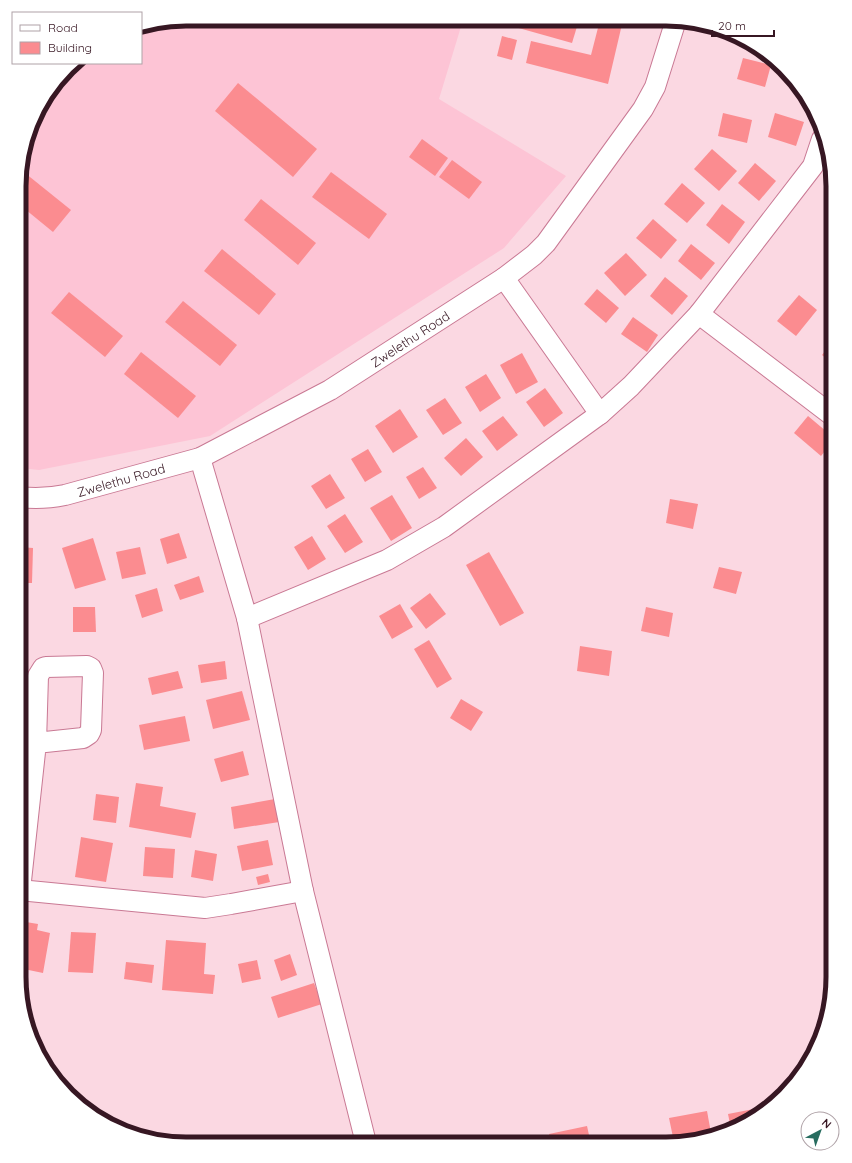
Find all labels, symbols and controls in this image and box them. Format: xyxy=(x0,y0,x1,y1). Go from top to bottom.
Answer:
legend xyxy=(12,12,142,64)
scale bar xyxy=(712,12,774,38)
text: 20 m xyxy=(718,18,746,33)
text: Road xyxy=(48,20,78,35)
text: Building xyxy=(48,40,92,55)
street label: Zwelethu Road xyxy=(368,308,452,370)
street label: Zwelethu Road xyxy=(75,460,167,500)
north arrow xyxy=(800,1111,840,1151)
text: N xyxy=(819,1116,834,1131)

